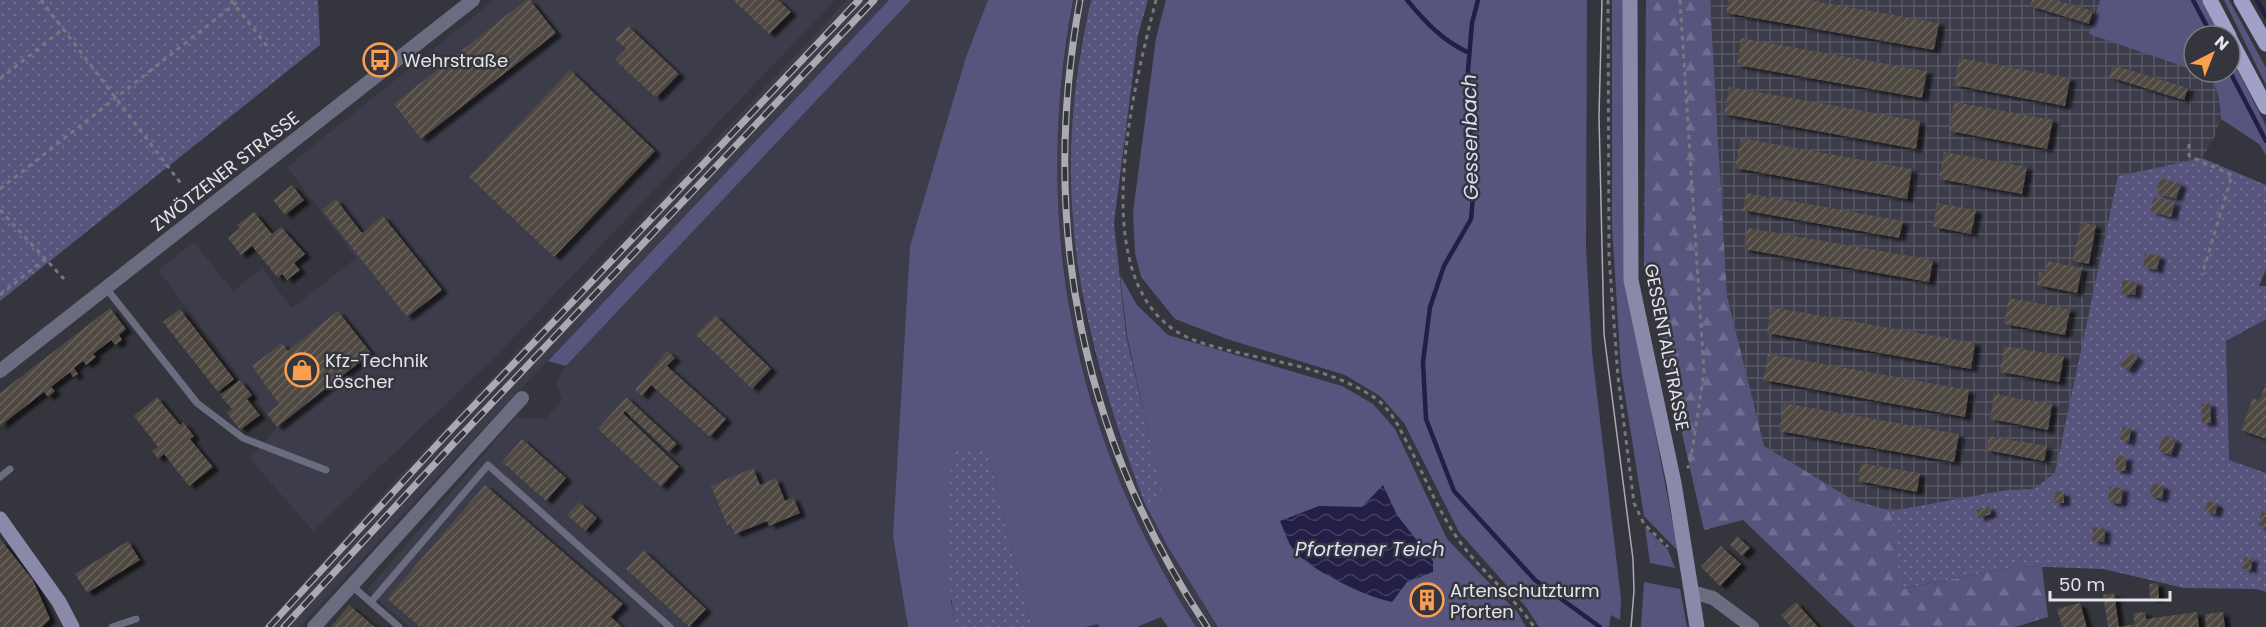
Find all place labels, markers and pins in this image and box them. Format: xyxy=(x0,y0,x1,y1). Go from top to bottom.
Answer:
bus stop icon: Wehrstraße xyxy=(362,42,398,78)
place label: Wehrstraße xyxy=(403,48,508,73)
place label: Kfz-Technik Löscher xyxy=(325,348,429,394)
shop icon: Kfz-Technik Löscher xyxy=(284,352,320,388)
place label: Artenschutzturm Pforten xyxy=(1450,578,1600,624)
building icon: Artenschutzturm Pforten xyxy=(1409,582,1445,618)

